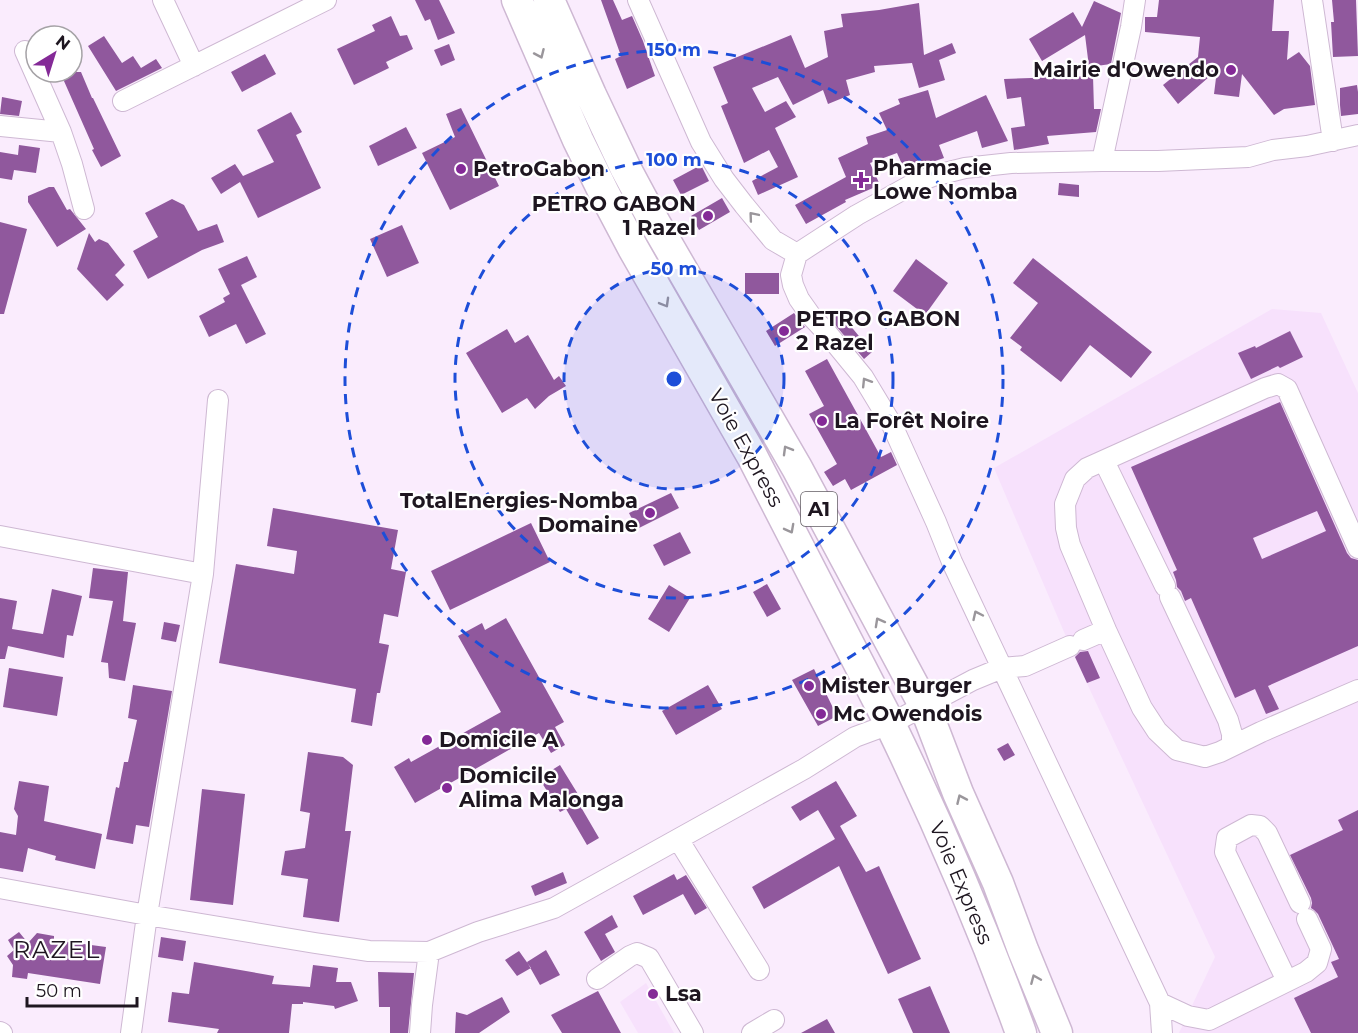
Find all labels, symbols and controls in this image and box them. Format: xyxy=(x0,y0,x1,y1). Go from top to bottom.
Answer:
north arrow xyxy=(24,24,84,84)
text: N xyxy=(52,31,74,54)
text: 150 m xyxy=(647,39,701,61)
one-way arrow xyxy=(533,47,545,58)
place label: Mairie d'Owendo xyxy=(1033,57,1219,82)
marker: Mairie d'Owendo xyxy=(1224,63,1238,77)
text: 100 m xyxy=(646,149,702,171)
place label: Pharmacie Lowe Nomba xyxy=(873,155,1018,204)
place label: PetroGabon xyxy=(473,156,605,181)
marker: PetroGabon xyxy=(454,162,468,176)
marker: Pharmacie Lowe Nomba xyxy=(854,173,868,187)
place label: PETRO GABON 1 Razel xyxy=(532,191,696,240)
marker: PETRO GABON 1 Razel xyxy=(701,209,715,223)
one-way arrow xyxy=(749,212,760,223)
text: 50 m xyxy=(651,258,697,280)
one-way arrow xyxy=(657,297,669,307)
place label: PETRO GABON 2 Razel xyxy=(796,306,960,355)
marker: PETRO GABON 2 Razel xyxy=(777,324,791,338)
centre of rings xyxy=(664,369,684,389)
one-way arrow xyxy=(862,378,873,389)
street label: Voie Express xyxy=(704,384,789,511)
place label: La Forêt Noire xyxy=(834,408,989,433)
marker: La Forêt Noire xyxy=(815,414,829,428)
one-way arrow xyxy=(782,446,794,456)
place label: TotalEnergies-Nomba Domaine xyxy=(400,488,638,537)
road number: A1 xyxy=(801,492,837,526)
marker: TotalEnergies-Nomba Domaine xyxy=(643,506,657,520)
one-way arrow xyxy=(783,522,794,533)
one-way arrow xyxy=(972,610,984,621)
one-way arrow xyxy=(875,618,886,628)
place label: Mister Burger xyxy=(821,673,972,698)
marker: Mister Burger xyxy=(802,679,816,693)
place label: Mc Owendois xyxy=(833,701,982,726)
marker: Mc Owendois xyxy=(814,707,828,721)
place label: Domicile A xyxy=(439,727,560,752)
marker: Domicile A xyxy=(420,733,434,747)
place label: Domicile Alima Malonga xyxy=(458,763,624,812)
marker: Domicile Alima Malonga xyxy=(440,781,454,795)
one-way arrow xyxy=(956,794,968,805)
street label: Voie Express xyxy=(924,818,999,948)
district label: RAZEL xyxy=(13,935,101,964)
scale bar xyxy=(27,970,136,1008)
one-way arrow xyxy=(1030,974,1042,985)
text: 50 m xyxy=(36,980,82,1002)
place label: Lsa xyxy=(665,981,702,1006)
marker: Lsa xyxy=(646,987,660,1001)

